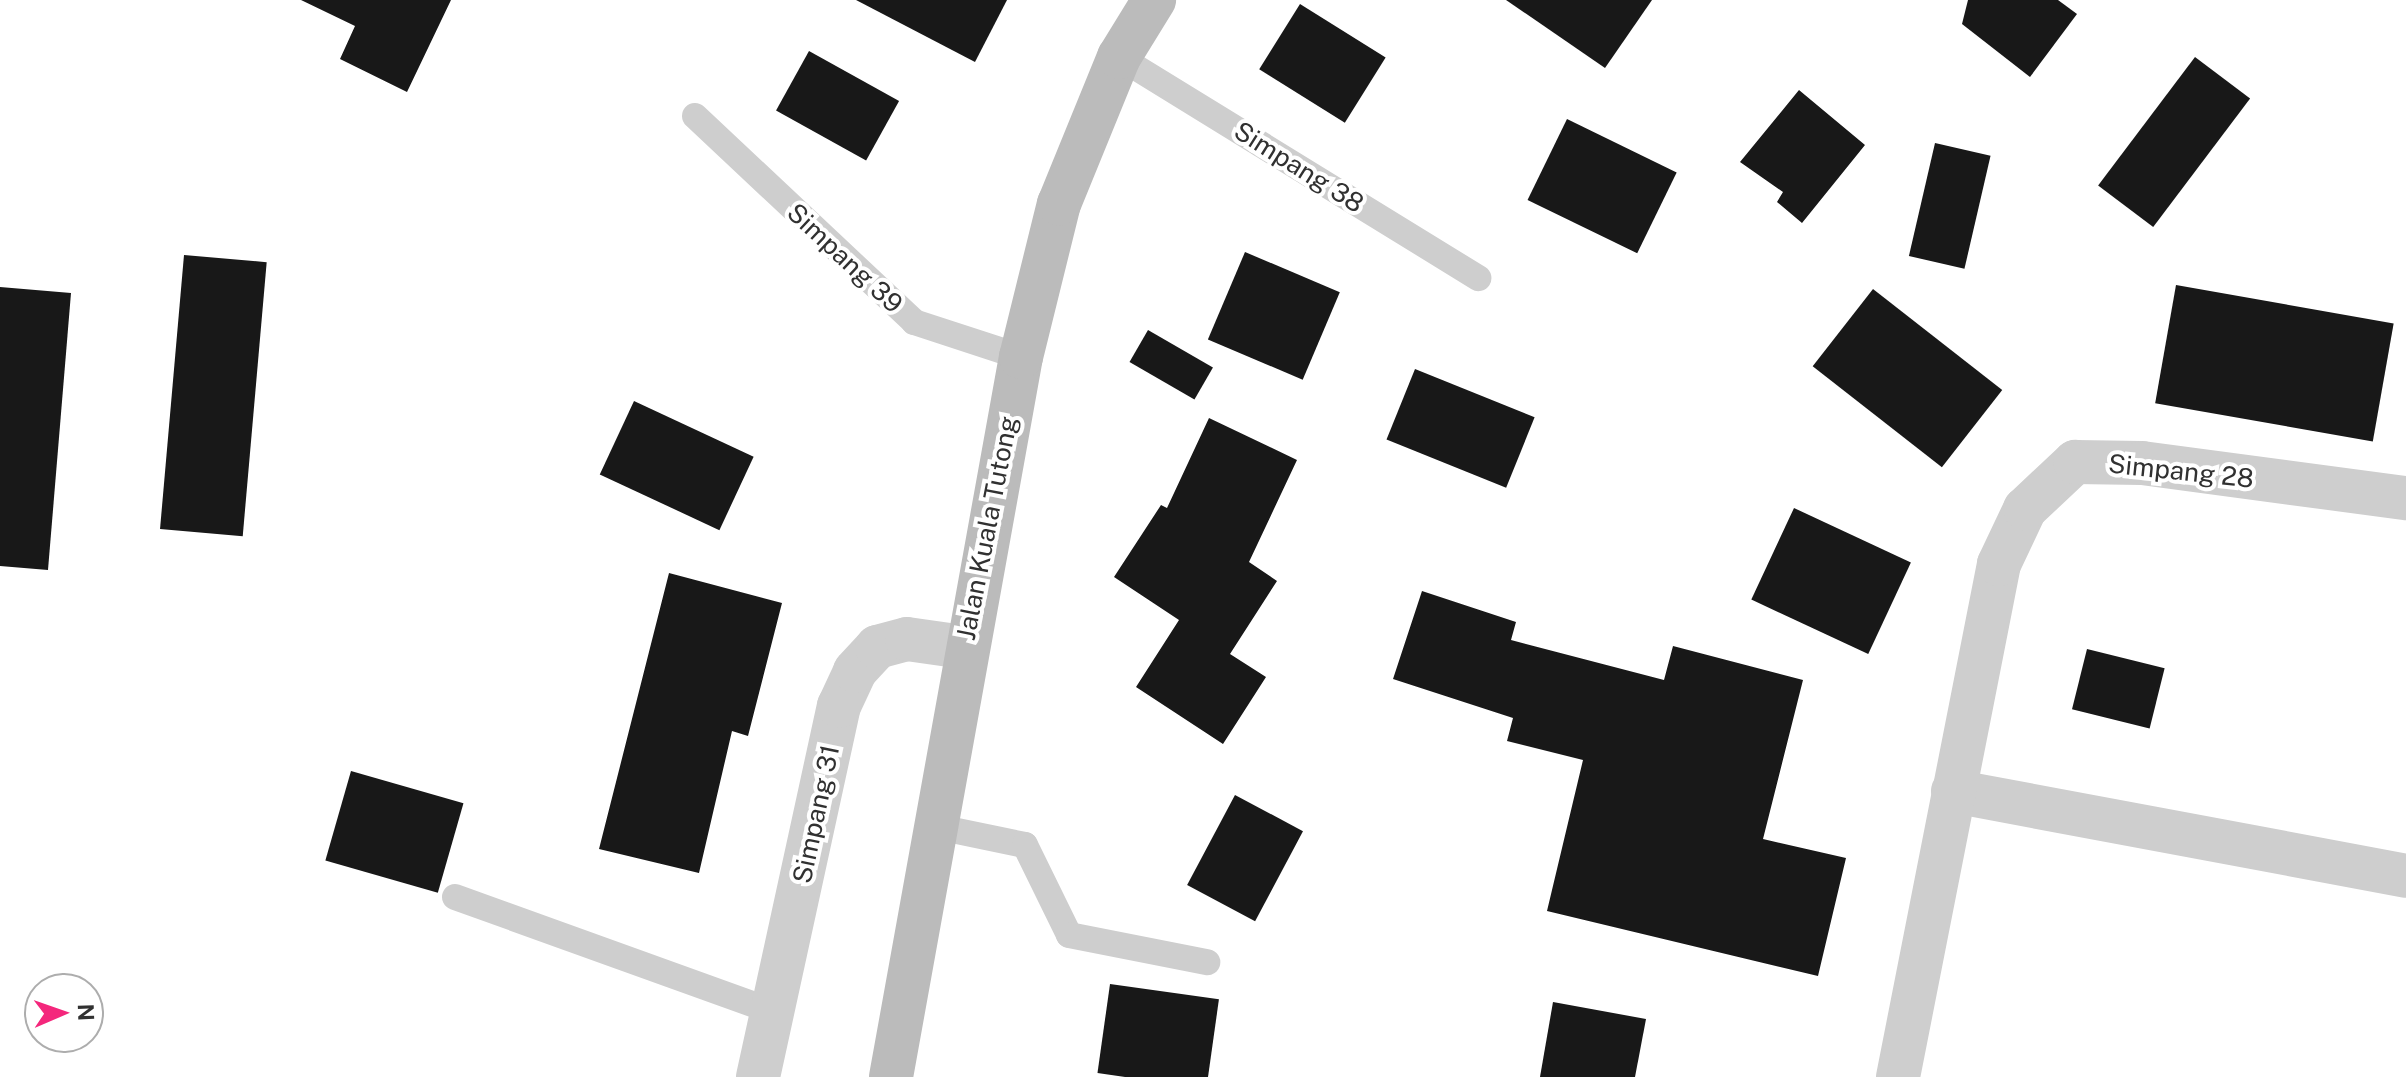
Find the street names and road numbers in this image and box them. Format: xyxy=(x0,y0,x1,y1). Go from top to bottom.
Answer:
street label: Simpang 38 xyxy=(1229,115,1369,219)
street label: Simpang 39 xyxy=(781,197,909,319)
street label: Jalan Kuala Tutong xyxy=(950,413,1024,643)
street label: Simpang 28 xyxy=(2107,448,2255,494)
street label: Simpang 31 xyxy=(786,742,846,886)

